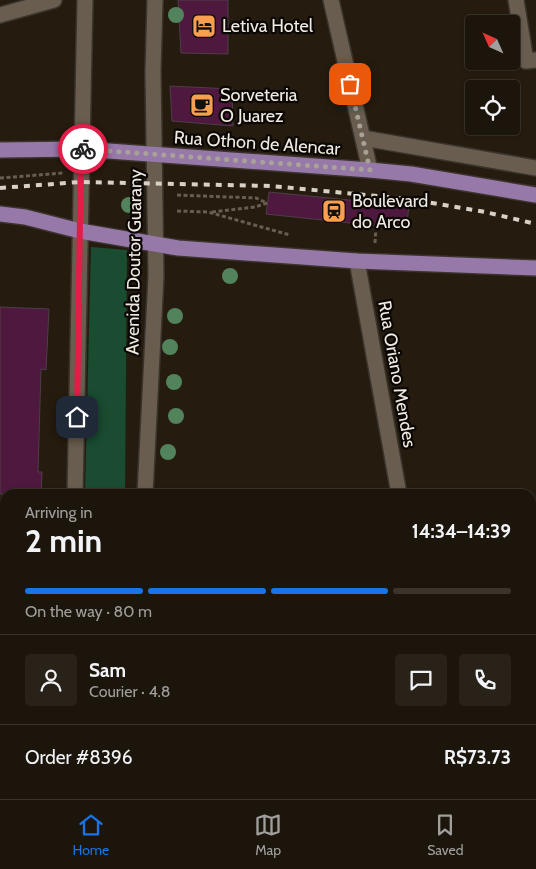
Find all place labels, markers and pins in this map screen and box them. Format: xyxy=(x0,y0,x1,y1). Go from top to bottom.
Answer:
hotel icon: Letiva Hotel xyxy=(191,13,217,39)
place label: Letiva Hotel xyxy=(222,15,314,37)
pin xyxy=(329,63,371,105)
place label: Sorveteria O Juarez xyxy=(220,84,298,127)
cafe icon: Sorveteria O Juarez xyxy=(189,92,215,118)
place label: Boulevard do Arco xyxy=(352,190,428,233)
station icon: Boulevard do Arco xyxy=(321,198,347,224)
pin xyxy=(56,396,98,438)

